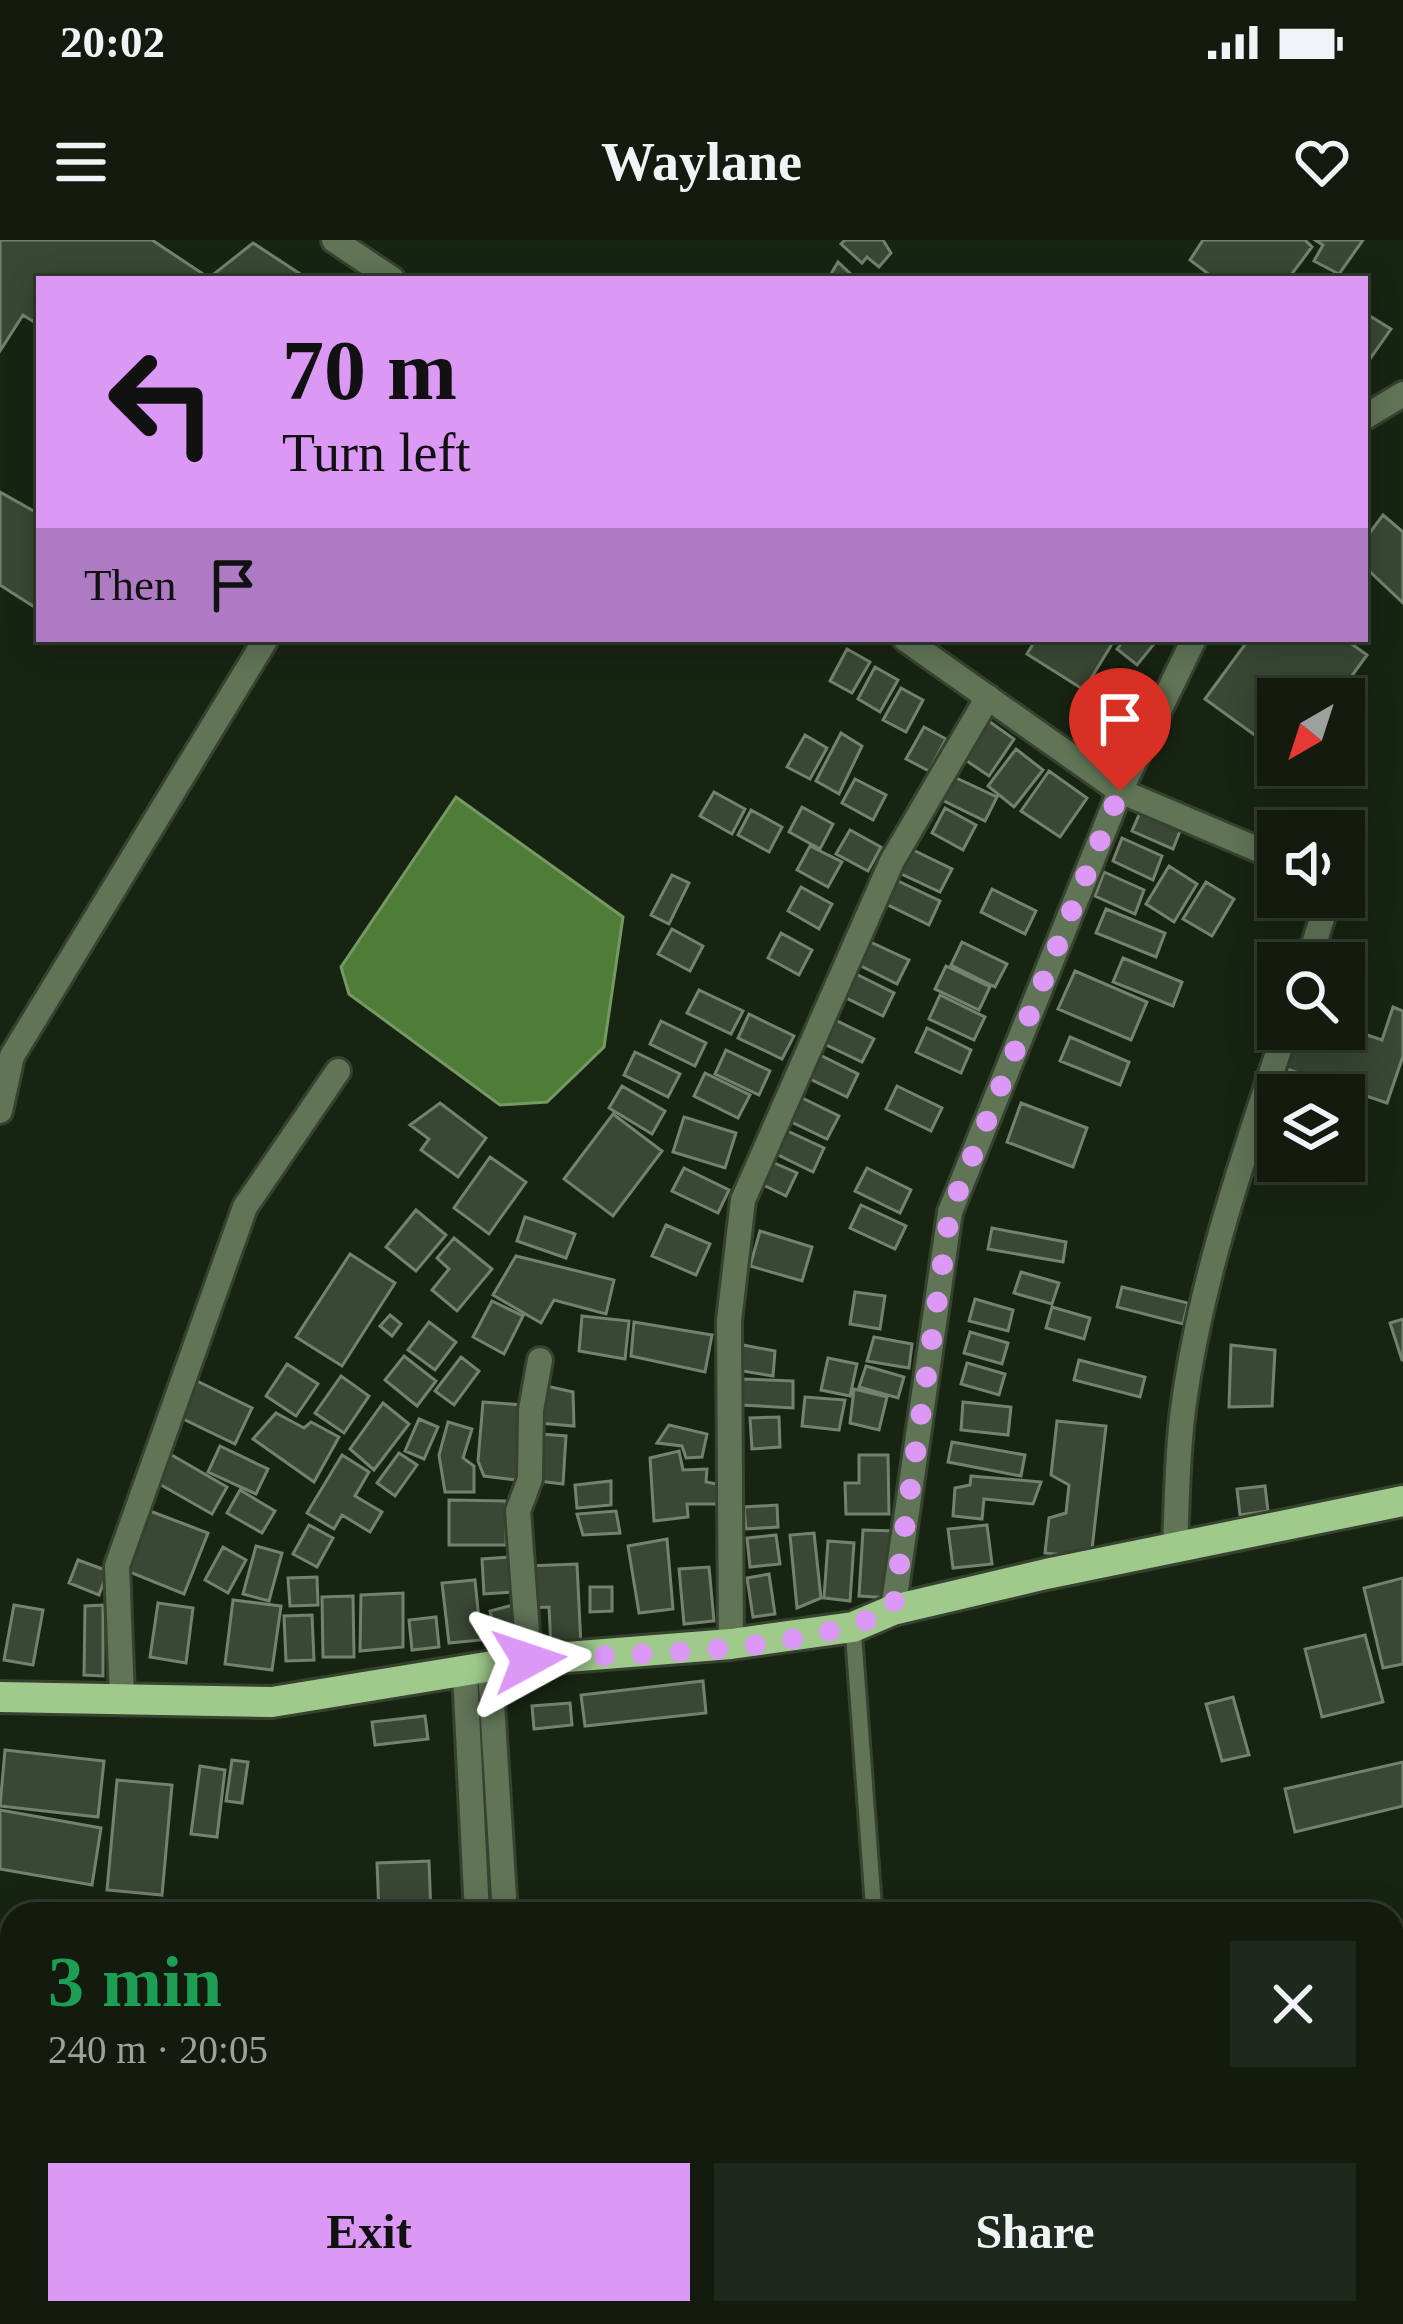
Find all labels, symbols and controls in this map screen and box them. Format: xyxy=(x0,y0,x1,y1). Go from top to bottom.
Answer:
text: 20:02 xyxy=(60,17,165,67)
icon: menu xyxy=(48,129,114,195)
icon: heart xyxy=(1289,129,1355,195)
text: Waylane xyxy=(601,132,802,192)
icon: left xyxy=(84,324,240,480)
text: 70 m xyxy=(282,324,457,417)
text: Turn left xyxy=(282,423,471,483)
icon: arrive xyxy=(200,552,266,618)
text: Then xyxy=(84,560,176,610)
pin xyxy=(1069,668,1171,791)
north arrow xyxy=(1257,678,1365,786)
map controls xyxy=(1257,678,1365,1182)
icon: arrive xyxy=(1087,686,1153,752)
button: sound xyxy=(1257,810,1365,918)
button: search xyxy=(1257,942,1365,1050)
button: layers xyxy=(1257,1074,1365,1182)
position arrow xyxy=(466,1597,592,1723)
button: close xyxy=(1230,1941,1356,2067)
text: 3 min xyxy=(48,1942,222,2022)
text: 240 m · 20:05 xyxy=(48,2028,268,2071)
button: Exit xyxy=(48,2163,690,2301)
button: Share xyxy=(714,2163,1356,2301)

